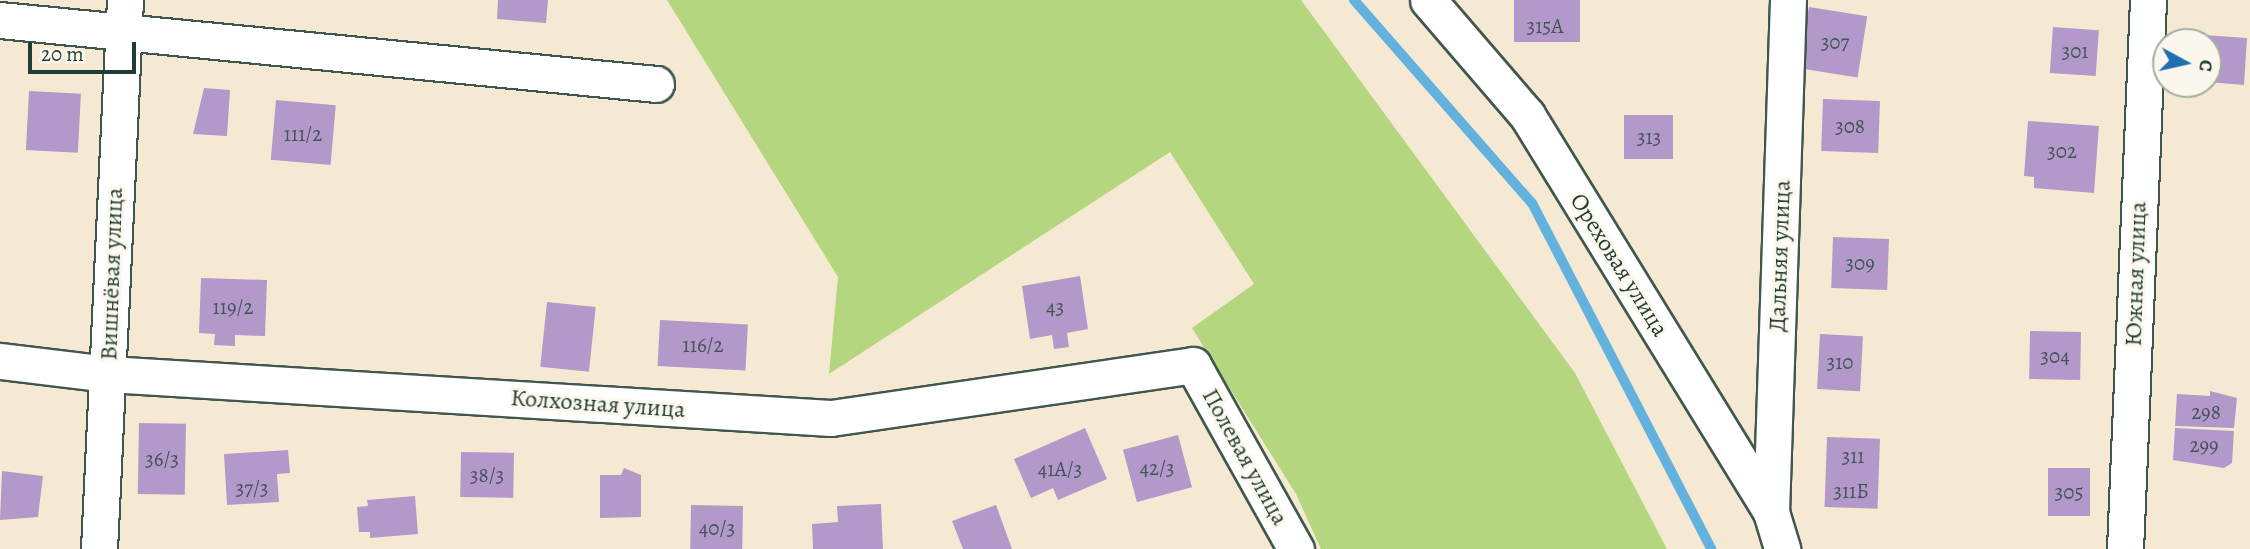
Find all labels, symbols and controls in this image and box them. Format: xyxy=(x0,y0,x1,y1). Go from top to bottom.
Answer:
house number: 315А xyxy=(1526,13,1564,39)
scale bar xyxy=(32,28,140,72)
north arrow xyxy=(2152,28,2222,98)
house number: 307 xyxy=(1821,29,1849,55)
house number: 301 xyxy=(2061,38,2089,64)
text: 20 m xyxy=(41,40,84,68)
text: С xyxy=(2192,58,2220,73)
house number: 308 xyxy=(1835,113,1865,139)
house number: 111/2 xyxy=(284,121,322,147)
house number: 313 xyxy=(1637,124,1661,150)
house number: 302 xyxy=(2047,138,2077,164)
street label: Дальняя улица xyxy=(1763,180,1797,332)
street label: Вишнёвая улица xyxy=(95,187,129,361)
street label: Ореховая улица xyxy=(1564,188,1674,342)
street label: Южная улица xyxy=(2119,201,2153,347)
house number: 309 xyxy=(1845,250,1875,276)
house number: 119/2 xyxy=(213,294,253,320)
house number: 43 xyxy=(1046,294,1064,320)
house number: 116/2 xyxy=(683,332,723,358)
house number: 304 xyxy=(2040,343,2070,369)
house number: 310 xyxy=(1826,349,1854,375)
street label: Колхозная улица xyxy=(510,384,686,424)
street label: Полевая улица xyxy=(1196,384,1294,530)
house number: 298 xyxy=(2191,399,2221,425)
house number: 299 xyxy=(2189,432,2219,458)
house number: 311 xyxy=(1841,443,1865,469)
house number: 36/3 xyxy=(145,446,179,472)
house number: 42/3 xyxy=(1139,455,1175,481)
house number: 41А/3 xyxy=(1038,456,1082,482)
house number: 38/3 xyxy=(470,462,504,488)
house number: 37/3 xyxy=(235,475,269,501)
house number: 311Б xyxy=(1833,478,1869,504)
house number: 305 xyxy=(2055,479,2083,505)
house number: 40/3 xyxy=(699,515,735,541)

